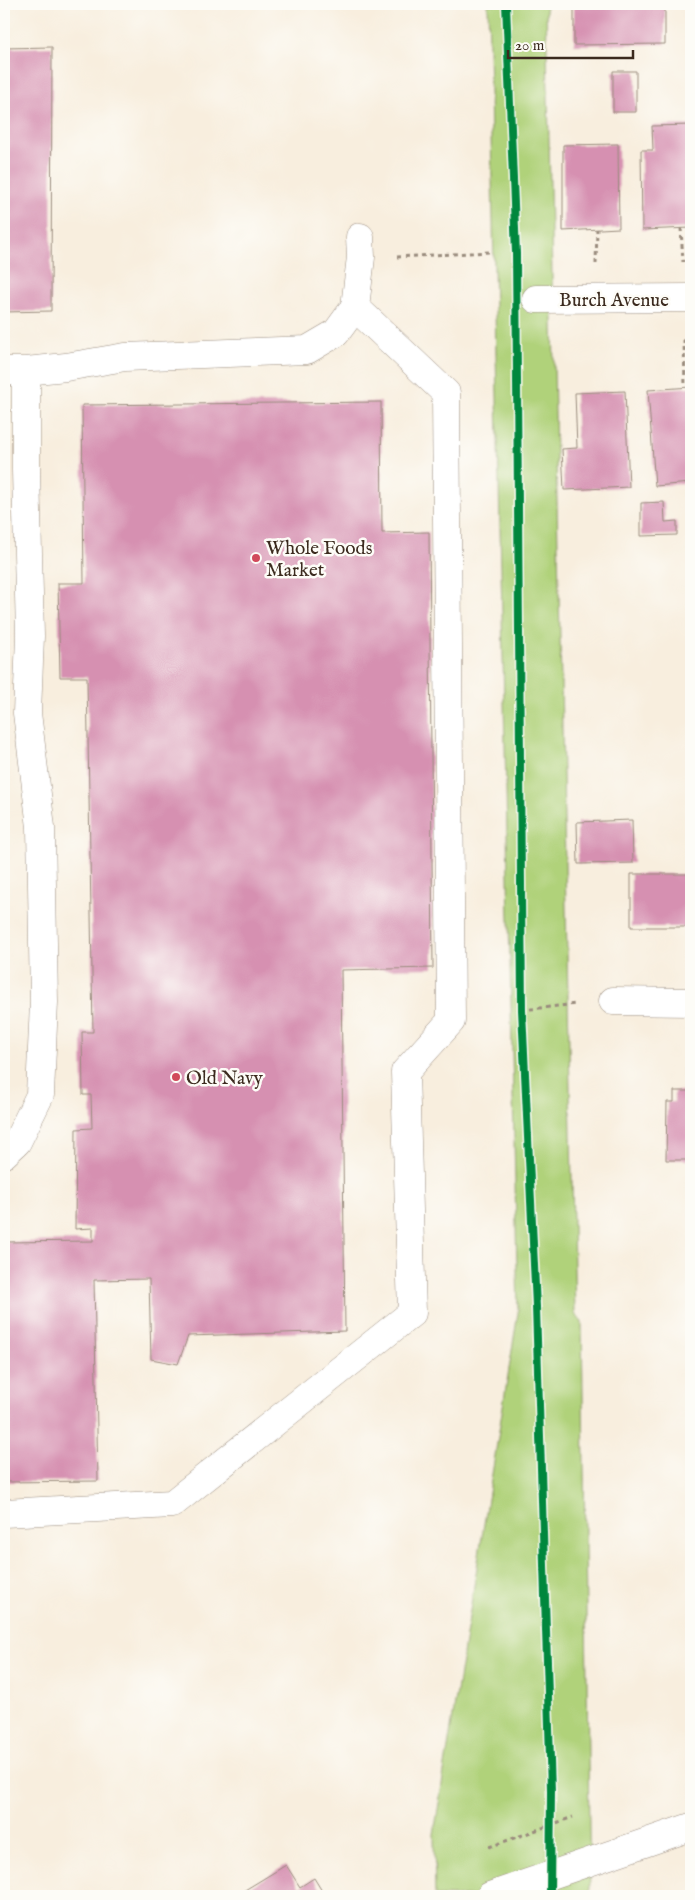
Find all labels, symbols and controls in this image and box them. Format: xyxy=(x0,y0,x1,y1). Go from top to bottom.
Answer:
scale bar xyxy=(508,28,632,60)
text: 20 m xyxy=(515,36,545,55)
street label: Burch Avenue xyxy=(559,289,669,313)
place label: Whole Foods Market xyxy=(266,537,372,583)
marker: Whole Foods Market xyxy=(250,552,262,564)
place label: Old Navy xyxy=(186,1067,263,1091)
marker: Old Navy xyxy=(170,1071,182,1083)

